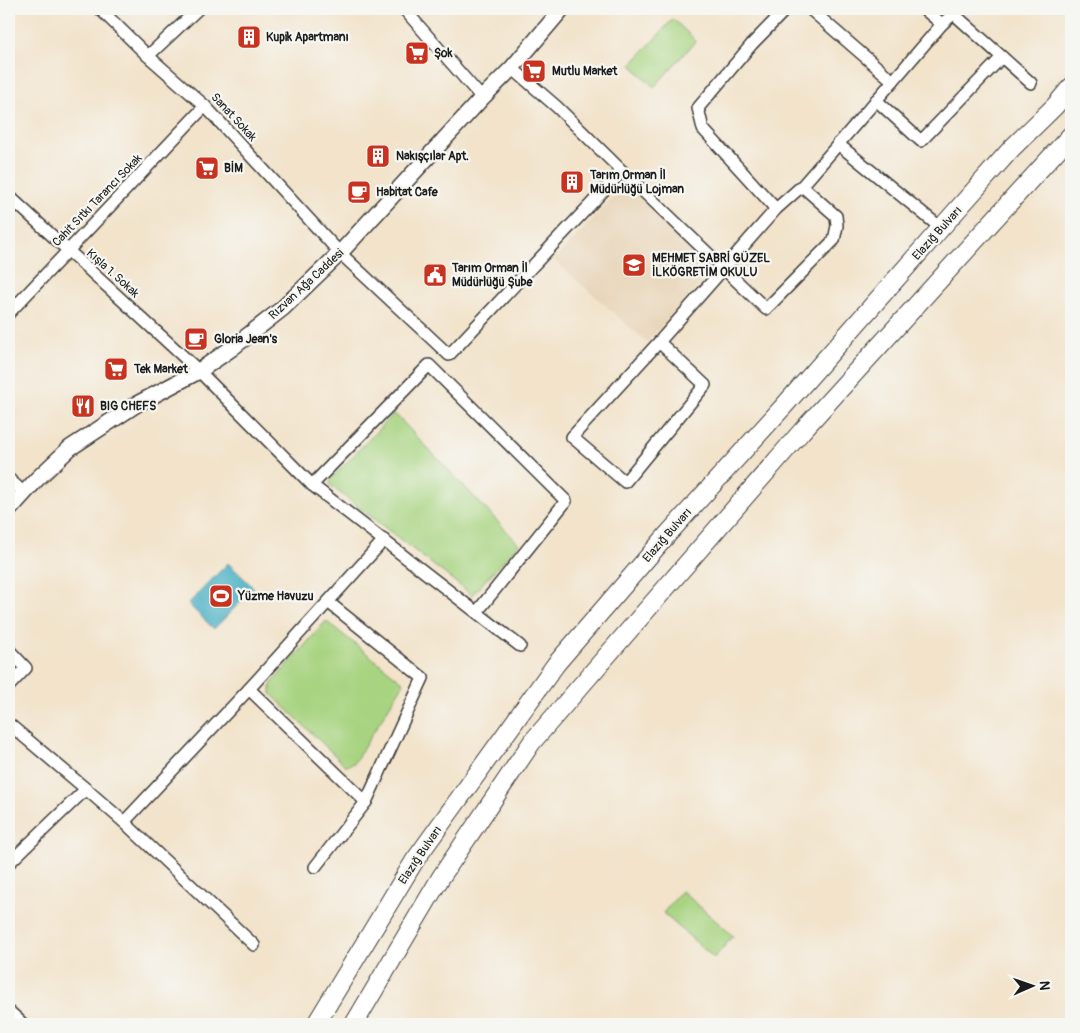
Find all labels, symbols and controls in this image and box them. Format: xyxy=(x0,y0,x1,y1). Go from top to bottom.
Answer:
building icon: Kupik Apartmanı xyxy=(236,24,262,50)
place label: Kupik Apartmanı xyxy=(266,30,349,45)
supermarket icon: Şok xyxy=(404,40,430,66)
place label: Şok xyxy=(434,46,454,61)
supermarket icon: Mutlu Market xyxy=(521,58,547,84)
place label: Mutlu Market xyxy=(552,64,618,79)
street label: Sanat Sokak xyxy=(207,90,260,145)
building icon: Nakışçılar Apt. xyxy=(365,143,391,169)
place label: Nakışçılar Apt. xyxy=(396,149,469,164)
street label: Cahit Sıtkı Tarancı Sokak xyxy=(49,151,145,250)
supermarket icon: BİM xyxy=(194,155,220,181)
place label: BİM xyxy=(224,160,243,176)
place label: Tarım Orman İl Müdürlüğü Lojman xyxy=(589,167,684,197)
building icon: Tarım Orman İl Müdürlüğü Lojman xyxy=(559,169,585,195)
cafe icon: Habitat Cafe xyxy=(346,179,372,205)
place label: Habitat Cafe xyxy=(376,185,439,200)
street label: Elazığ Bulvarı xyxy=(909,203,965,263)
street label: Kışla 1. Sokak xyxy=(83,246,142,301)
street label: Rızvan Ağa Caddesi xyxy=(266,246,347,323)
place label: MEHMET SABRİ GÜZEL İLKÖGRETİM OKULU xyxy=(652,250,770,280)
school or university icon: MEHMET SABRİ GÜZEL İLKÖGRETİM OKULU xyxy=(621,252,647,278)
place label: Tarım Orman İl Müdürlüğü Şube xyxy=(451,260,533,290)
public building icon: Tarım Orman İl Müdürlüğü Şube xyxy=(422,262,448,288)
cafe icon: Gloria Jean's xyxy=(183,326,209,352)
place label: Gloria Jean's xyxy=(214,332,278,347)
supermarket icon: Tek Market xyxy=(103,356,129,382)
place label: Tek Market xyxy=(133,362,189,377)
restaurant icon: BIG CHEFS xyxy=(70,393,96,419)
place label: BIG CHEFS xyxy=(100,399,156,414)
street label: Elazığ Bulvarı xyxy=(640,505,695,566)
sports icon: Yüzme Havuzu xyxy=(208,583,234,609)
place label: Yüzme Havuzu xyxy=(237,589,314,604)
street label: Elazığ Bulvarı xyxy=(395,823,445,887)
north arrow xyxy=(1008,960,1058,1010)
text: N xyxy=(1036,981,1053,991)

